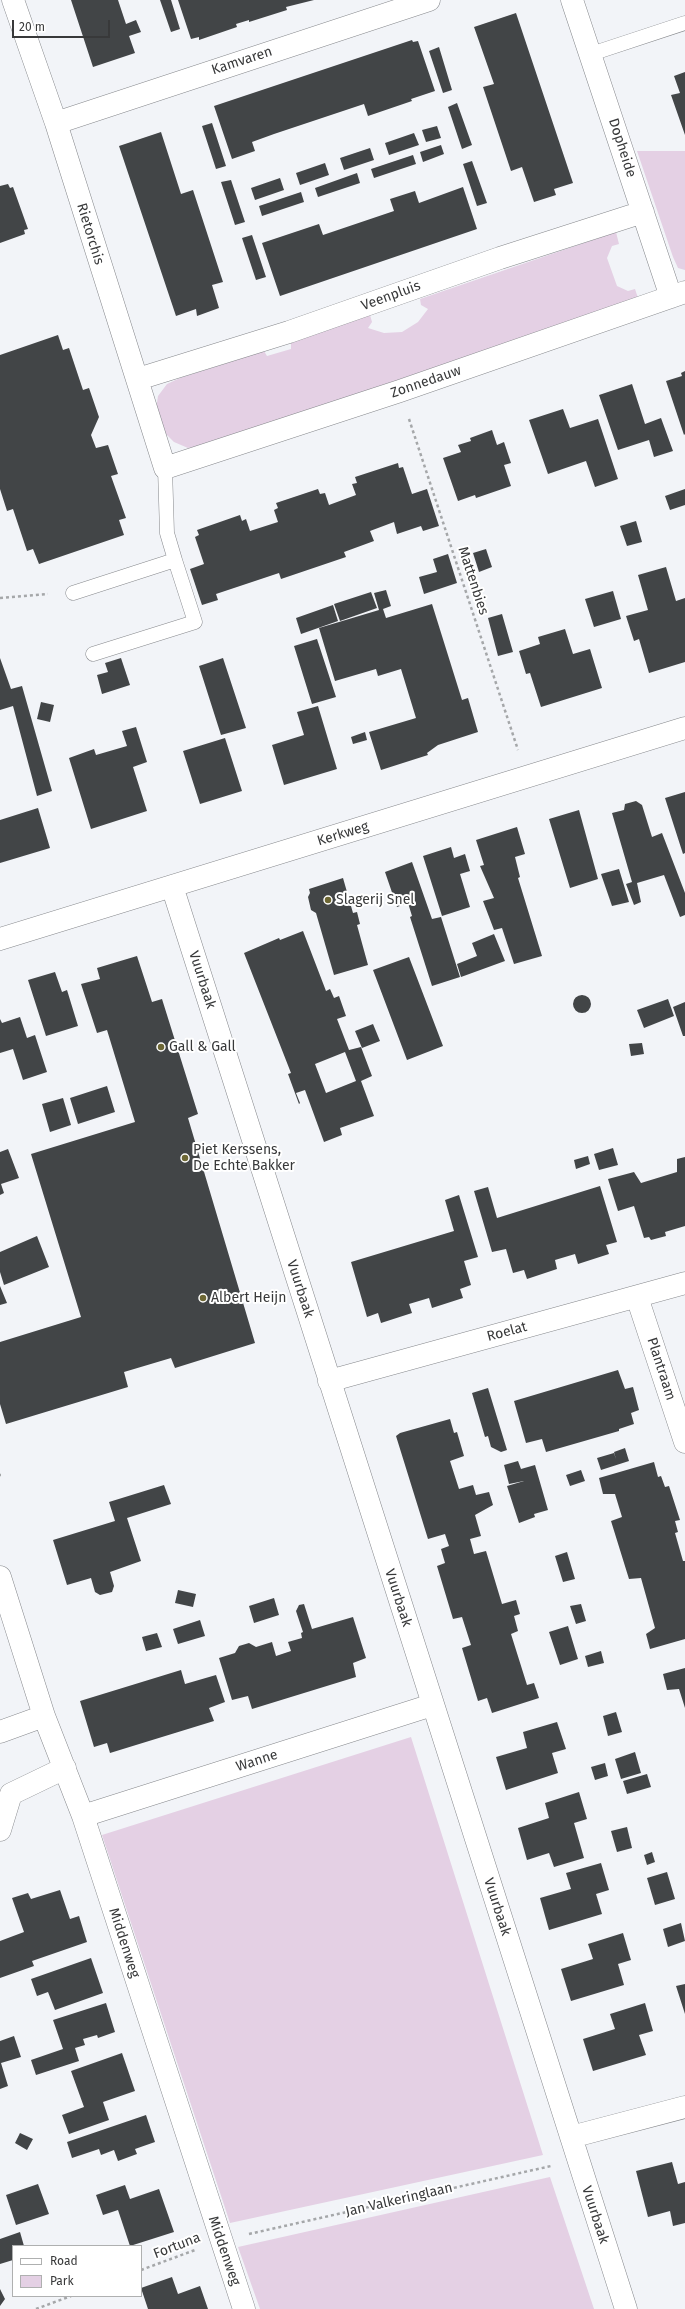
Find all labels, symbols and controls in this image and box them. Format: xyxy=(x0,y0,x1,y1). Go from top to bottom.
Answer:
scale bar xyxy=(14,12,112,38)
text: 20 m xyxy=(19,20,45,34)
street label: Kamvaren xyxy=(210,43,274,79)
street label: Dopheide xyxy=(605,116,639,180)
street label: Rietorchis xyxy=(73,201,107,267)
street label: Veenpluis xyxy=(359,278,423,314)
street label: Zonnedauw xyxy=(389,362,463,402)
street label: Mattenbies xyxy=(454,545,492,617)
street label: Kerkweg xyxy=(315,818,371,850)
place label: Slagerij Snel xyxy=(336,892,414,908)
marker: Slagerij Snel xyxy=(323,895,333,905)
street label: Vuurbaak xyxy=(185,949,219,1011)
place label: Gall & Gall xyxy=(169,1039,236,1055)
marker: Gall & Gall xyxy=(156,1042,166,1052)
place label: Piet Kerssens, De Echte Bakker xyxy=(193,1142,295,1174)
marker: Piet Kerssens, De Echte Bakker xyxy=(180,1153,190,1163)
street label: Vuurbaak xyxy=(283,1258,317,1320)
place label: Albert Heijn xyxy=(211,1290,286,1306)
marker: Albert Heijn xyxy=(198,1293,208,1303)
street label: Roelat xyxy=(485,1319,529,1345)
street label: Plantraam xyxy=(643,1336,679,1402)
street label: Vuurbaak xyxy=(381,1567,415,1629)
street label: Wanne xyxy=(234,1746,280,1776)
street label: Vuurbaak xyxy=(480,1876,514,1938)
street label: Middenweg xyxy=(105,1906,143,1980)
street label: Jan Valkeringlaan xyxy=(344,2179,454,2221)
street label: Vuurbaak xyxy=(578,2184,612,2246)
street label: Middenweg xyxy=(204,2214,244,2288)
street label: Fortuna xyxy=(151,2229,203,2263)
legend xyxy=(12,2245,142,2297)
text: Road xyxy=(50,2254,78,2268)
text: Park xyxy=(50,2274,74,2288)

